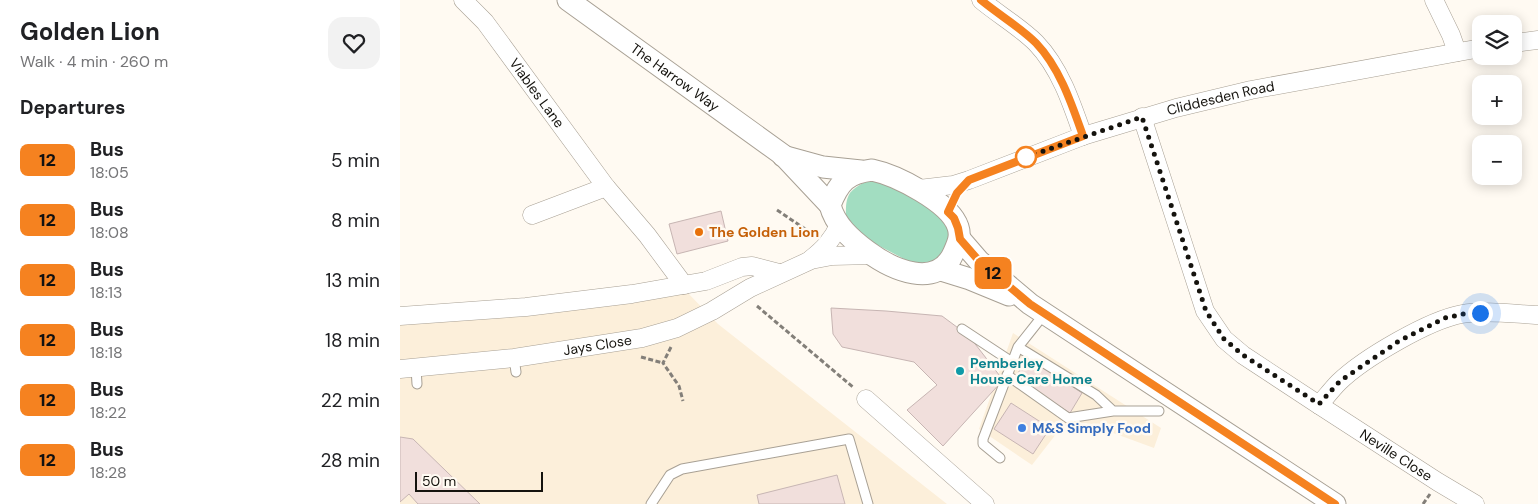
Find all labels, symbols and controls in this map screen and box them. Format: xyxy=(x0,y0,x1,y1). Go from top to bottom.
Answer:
map controls xyxy=(1472,15,1522,185)
button: layers xyxy=(1472,15,1522,65)
text: Golden Lion xyxy=(20,16,160,47)
button: heart xyxy=(328,17,380,69)
street label: The Harrow Way xyxy=(627,39,723,115)
text: Walk · 4 min · 260 m xyxy=(20,51,168,72)
street label: Viables Lane xyxy=(505,54,569,131)
button: + xyxy=(1472,75,1522,125)
street label: Cliddesden Road xyxy=(1164,77,1276,119)
text: Departures xyxy=(20,95,125,120)
button: − xyxy=(1472,135,1522,185)
text: Bus xyxy=(90,137,124,162)
unlabelled marker xyxy=(1015,146,1037,168)
text: 12 xyxy=(39,148,56,172)
text: 5 min xyxy=(331,148,380,173)
text: 18:05 xyxy=(90,162,129,183)
text: Bus xyxy=(90,197,124,222)
text: 12 xyxy=(39,208,56,232)
text: 8 min xyxy=(331,208,380,233)
text: 18:08 xyxy=(90,222,129,243)
place label: The Golden Lion xyxy=(709,223,819,241)
marker: The Golden Lion xyxy=(693,226,705,238)
text: Bus xyxy=(90,257,124,282)
line badge: 12 xyxy=(970,257,1016,289)
text: 12 xyxy=(985,261,1001,285)
text: 12 xyxy=(39,268,56,292)
text: 13 min xyxy=(325,268,380,293)
text: 18:13 xyxy=(90,282,122,303)
your location xyxy=(1468,301,1493,326)
text: Bus xyxy=(90,317,124,342)
text: 12 xyxy=(39,328,56,352)
text: 18 min xyxy=(325,328,380,353)
street label: Jays Close xyxy=(562,331,633,359)
text: 18:18 xyxy=(90,342,123,363)
place label: Pemberley House Care Home xyxy=(970,354,1092,388)
marker: Pemberley House Care Home xyxy=(954,365,966,377)
text: Bus xyxy=(90,377,124,402)
text: 12 xyxy=(39,388,56,412)
text: 22 min xyxy=(321,388,380,413)
text: 18:22 xyxy=(90,402,126,423)
place label: M&S Simply Food xyxy=(1032,419,1151,437)
marker: M&S Simply Food xyxy=(1016,422,1028,434)
street label: Neville Close xyxy=(1357,425,1436,485)
text: Bus xyxy=(90,437,124,462)
text: 12 xyxy=(39,448,56,472)
text: 28 min xyxy=(320,448,380,473)
text: 18:28 xyxy=(90,462,127,483)
scale bar xyxy=(415,469,542,492)
text: 50 m xyxy=(422,472,456,490)

